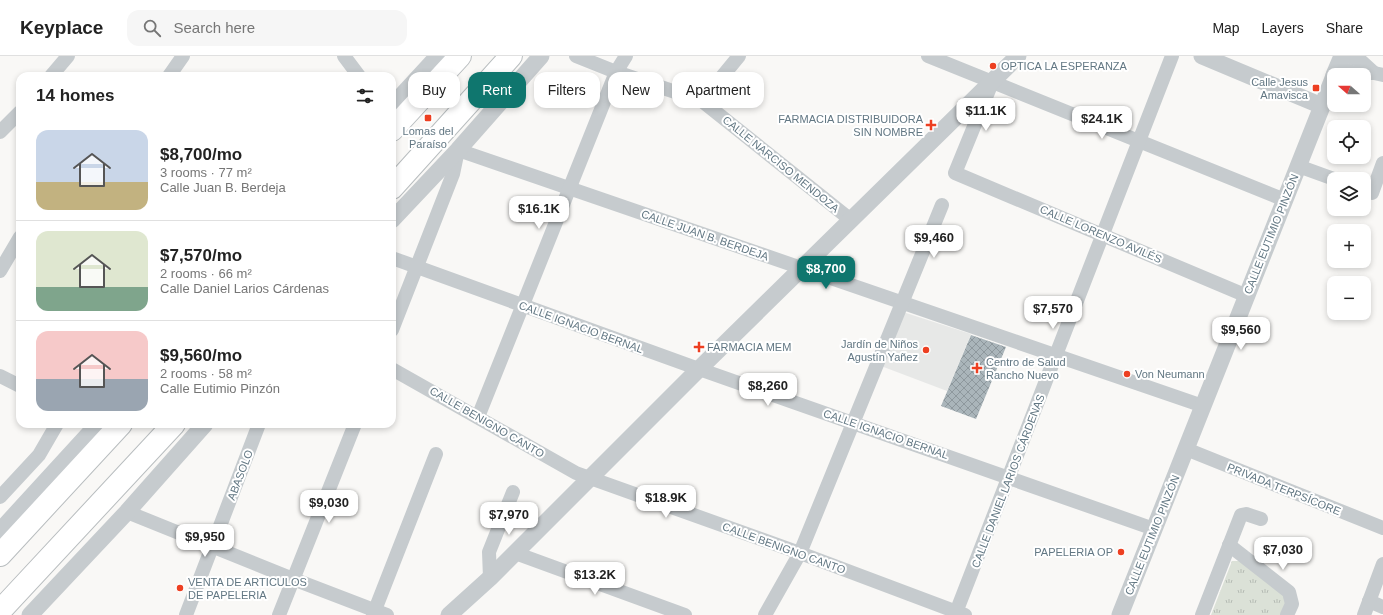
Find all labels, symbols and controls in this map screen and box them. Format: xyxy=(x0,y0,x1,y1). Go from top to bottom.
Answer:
search box xyxy=(127,10,407,46)
text: Keyplace xyxy=(20,17,103,38)
icon: search xyxy=(141,17,163,39)
text: Search here xyxy=(173,19,255,36)
text: Map xyxy=(1212,20,1240,36)
text: Layers xyxy=(1262,20,1304,36)
text: Share xyxy=(1326,20,1363,36)
place label: OPTICA LA ESPERANZA xyxy=(1001,60,1128,72)
marker: OPTICA LA ESPERANZA xyxy=(988,61,998,71)
north arrow xyxy=(1327,68,1371,112)
map controls xyxy=(1327,68,1371,320)
chip: Buy xyxy=(408,72,460,108)
chip: Rent xyxy=(468,72,526,108)
chip: Filters xyxy=(534,72,600,108)
chip: New xyxy=(608,72,664,108)
chip: Apartment xyxy=(672,72,764,108)
place label: Calle Jesus Amavisca xyxy=(1251,76,1309,101)
marker: Calle Jesus Amavisca xyxy=(1311,83,1321,93)
icon: filters xyxy=(354,85,376,107)
text: 14 homes xyxy=(36,86,114,105)
pin: $11.1K xyxy=(953,98,1019,132)
text: $11.1K xyxy=(965,103,1007,118)
pin: $24.1K xyxy=(1069,106,1135,140)
text: $24.1K xyxy=(1081,111,1123,126)
marker: Lomas del Paraíso xyxy=(423,113,433,123)
street label: CALLE NARCISO MENDOZA xyxy=(720,113,842,215)
place label: FARMACIA DISTRIBUIDORA SIN NOMBRE xyxy=(778,113,924,138)
marker: FARMACIA DISTRIBUIDORA SIN NOMBRE xyxy=(926,120,936,130)
button: locate xyxy=(1327,120,1371,164)
place label: Lomas del Paraíso xyxy=(403,125,453,150)
text: $8,700/mo xyxy=(160,145,242,164)
icon: home xyxy=(68,146,116,194)
text: 3 rooms · 77 m² xyxy=(160,165,252,180)
street label: CALLE EUTIMIO PINZÓN xyxy=(1241,172,1301,296)
button: layers xyxy=(1327,172,1371,216)
text: Calle Juan B. Berdeja xyxy=(160,180,286,195)
pin: $16.1K xyxy=(506,196,572,230)
text: $16.1K xyxy=(518,201,560,216)
street label: CALLE LORENZO AVILÉS xyxy=(1038,203,1164,265)
street label: CALLE JUAN B. BERDEJA xyxy=(640,208,771,263)
button: + xyxy=(1327,224,1371,268)
pin: $9,460 xyxy=(901,225,967,259)
text: $9,460 xyxy=(914,230,954,245)
text: $7,570/mo xyxy=(160,246,242,265)
icon: home xyxy=(68,247,116,295)
pin: $8,700 xyxy=(793,256,859,290)
text: $8,700 xyxy=(806,261,846,276)
text: 2 rooms · 66 m² xyxy=(160,266,252,281)
button: − xyxy=(1327,276,1371,320)
text: Calle Daniel Larios Cárdenas xyxy=(160,281,329,296)
pin: $7,570 xyxy=(1020,296,1086,330)
street label: CALLE IGNACIO BERNAL xyxy=(517,299,645,355)
text: $7,570 xyxy=(1033,301,1073,316)
pin: $9,560 xyxy=(1208,317,1274,351)
text: $9,560 xyxy=(1221,322,1261,337)
place label: Jardín de Niños Agustín Yañez xyxy=(841,338,918,363)
place label: FARMACIA MEM xyxy=(707,341,791,353)
marker: FARMACIA MEM xyxy=(694,342,704,352)
marker: Jardín de Niños Agustín Yañez xyxy=(921,345,931,355)
text: $9,560/mo xyxy=(160,346,242,365)
icon: home xyxy=(68,347,116,395)
place label: Centro de Salud Rancho Nuevo xyxy=(986,356,1066,381)
marker: Centro de Salud Rancho Nuevo xyxy=(971,362,983,374)
text: 2 rooms · 58 m² xyxy=(160,366,252,381)
place label: Von Neumann xyxy=(1135,368,1205,380)
marker: Von Neumann xyxy=(1122,369,1132,379)
pin: $8,260 xyxy=(735,373,801,407)
text: $8,260 xyxy=(748,378,788,393)
text: Calle Eutimio Pinzón xyxy=(160,381,280,396)
street label: CALLE BENIGNO CANTO xyxy=(428,384,547,460)
street label: CALLE DANIEL LARIOS CÁRDENAS xyxy=(969,393,1047,569)
street label: CALLE IGNACIO BERNAL xyxy=(822,407,950,461)
street label: ABASOLO xyxy=(225,448,255,502)
street label: PRIVADA TERPSÍCORE xyxy=(1226,461,1342,517)
street label: CALLE EUTIMIO PINZÓN xyxy=(1122,473,1182,597)
pin: $18.9K xyxy=(633,485,699,519)
pin: $9,030 xyxy=(296,490,362,524)
text: $18.9K xyxy=(645,490,687,505)
text: $9,030 xyxy=(309,495,349,510)
pin: $7,970 xyxy=(476,502,542,536)
text: $7,970 xyxy=(489,507,529,522)
street label: CALLE BENIGNO CANTO xyxy=(721,520,848,576)
pin: $9,950 xyxy=(172,524,238,558)
text: $9,950 xyxy=(185,529,225,544)
pin: $7,030 xyxy=(1250,537,1316,571)
text: $7,030 xyxy=(1263,542,1303,557)
place label: PAPELERIA OP xyxy=(1034,546,1113,558)
marker: PAPELERIA OP xyxy=(1116,547,1126,557)
pin: $13.2K xyxy=(562,562,628,596)
text: $13.2K xyxy=(574,567,616,582)
place label: VENTA DE ARTICULOS DE PAPELERIA xyxy=(188,576,307,601)
marker: VENTA DE ARTICULOS DE PAPELERIA xyxy=(175,583,185,593)

